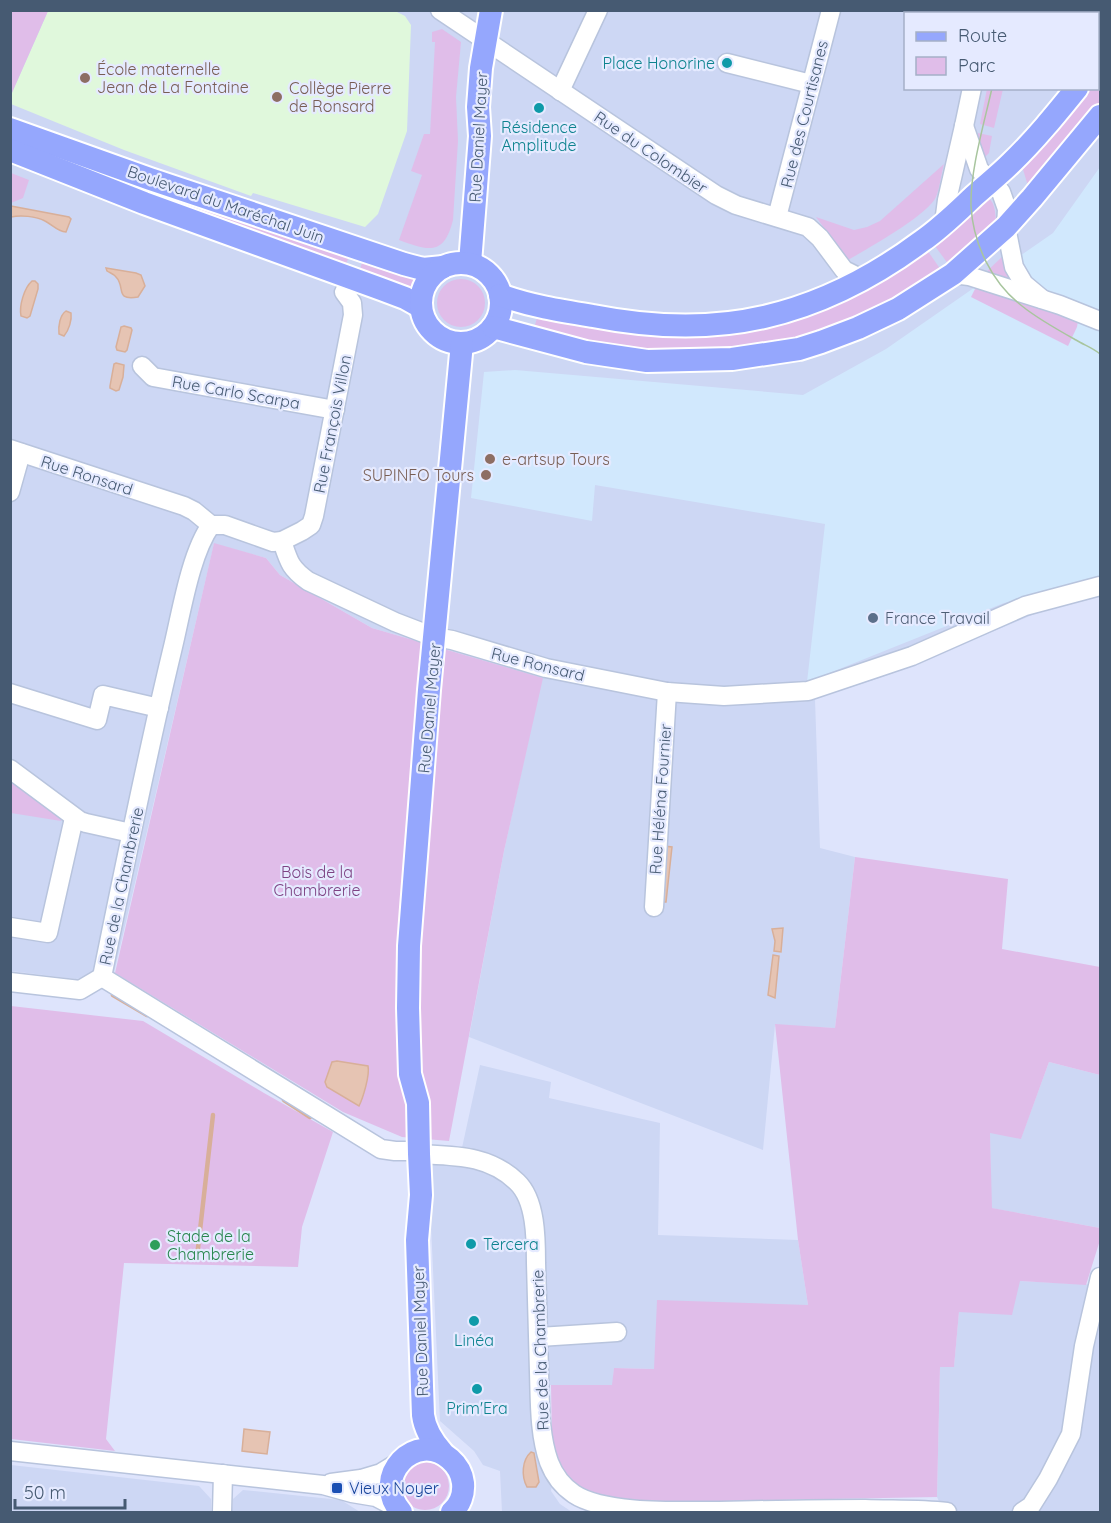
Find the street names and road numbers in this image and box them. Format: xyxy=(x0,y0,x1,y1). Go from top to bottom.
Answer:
street label: Rue des Courtisanes xyxy=(776,38,832,190)
street label: Rue Daniel Mayer xyxy=(465,71,491,203)
street label: Rue du Colombier xyxy=(590,107,712,197)
street label: Boulevard du Maréchal Juin xyxy=(125,161,327,247)
street label: Rue François Villon xyxy=(309,353,355,495)
street label: Rue Carlo Scarpa xyxy=(171,371,301,413)
street label: Rue Ronsard xyxy=(39,451,135,499)
street label: Rue Daniel Mayer xyxy=(413,642,445,774)
street label: Rue Ronsard xyxy=(489,643,587,685)
street label: Rue Héléna Fournier xyxy=(645,723,675,875)
street label: Rue de la Chambrerie xyxy=(94,805,148,967)
street label: Rue Daniel Mayer xyxy=(408,1265,432,1397)
street label: Rue de la Chambrerie xyxy=(527,1269,553,1431)

